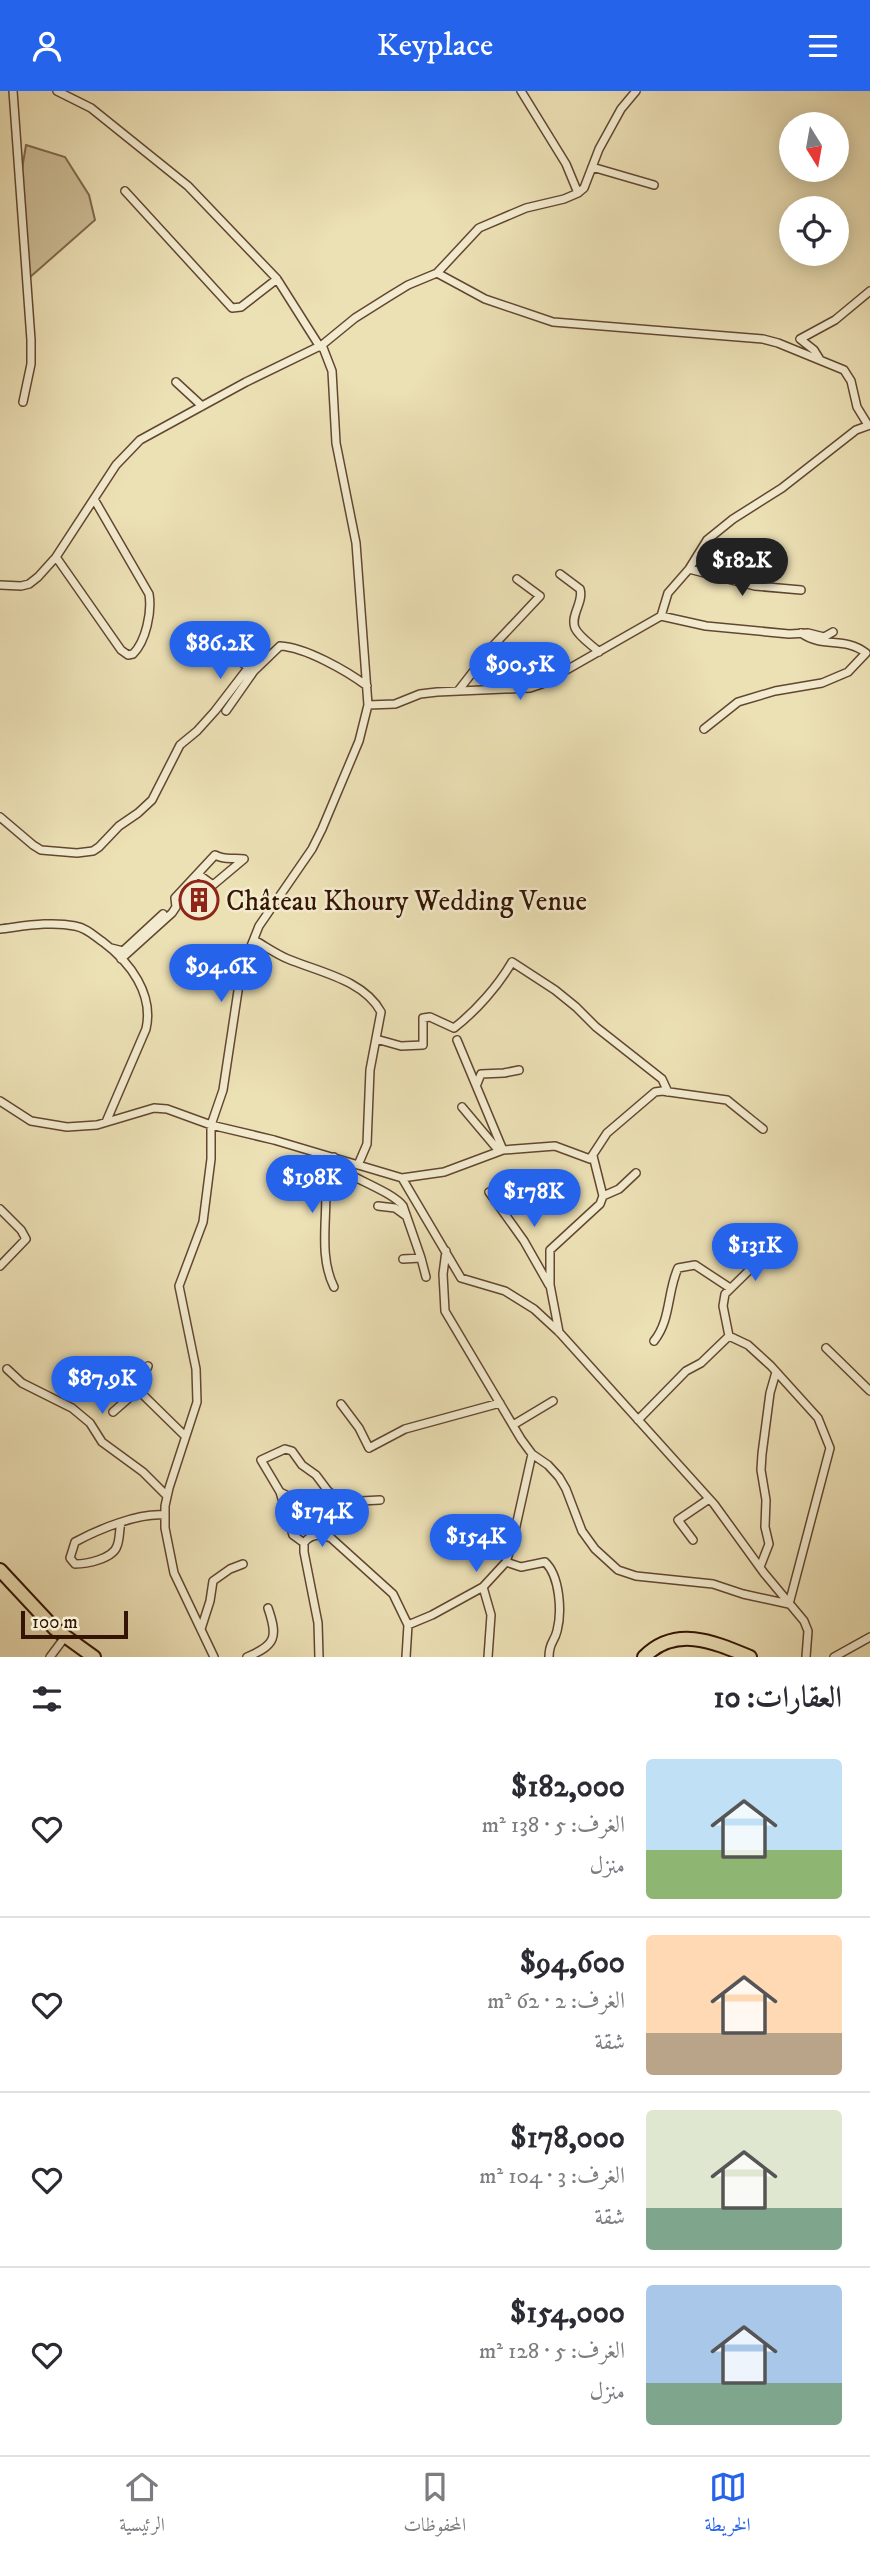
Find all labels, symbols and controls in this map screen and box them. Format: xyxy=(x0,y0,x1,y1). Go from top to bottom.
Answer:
text: Keyplace xyxy=(377,26,493,66)
icon: person xyxy=(28,27,66,65)
icon: menu xyxy=(804,27,842,65)
north arrow xyxy=(779,112,849,182)
map controls xyxy=(779,112,849,266)
button: locate xyxy=(779,196,849,266)
pin: $182K xyxy=(693,539,791,598)
text: $182K xyxy=(712,546,772,575)
pin: $86.2K xyxy=(163,621,277,681)
text: $86.2K xyxy=(186,629,254,658)
pin: $90.5K xyxy=(463,643,577,702)
text: $90.5K xyxy=(485,650,555,679)
building icon: Château Khoury Wedding Venue xyxy=(178,879,220,921)
place label: Château Khoury Wedding Venue xyxy=(226,884,587,919)
pin: $94.6K xyxy=(164,944,278,1004)
text: $94.6K xyxy=(185,952,257,981)
pin: $198K xyxy=(263,1155,361,1215)
text: $198K xyxy=(282,1163,342,1192)
pin: $178K xyxy=(485,1169,583,1229)
text: $178K xyxy=(504,1177,564,1206)
pin: $131K xyxy=(706,1223,804,1283)
text: $131K xyxy=(728,1231,782,1260)
pin: $87.9K xyxy=(45,1357,159,1416)
text: $87.9K xyxy=(67,1364,137,1393)
pin: $174K xyxy=(273,1489,371,1549)
text: $174K xyxy=(291,1497,353,1526)
pin: $154K xyxy=(427,1515,525,1574)
text: $154K xyxy=(446,1522,506,1551)
scale bar xyxy=(21,1608,128,1640)
text: 100 m xyxy=(32,1611,78,1634)
icon: filters xyxy=(28,1680,66,1718)
text: العقارات: 10 xyxy=(713,1680,842,1717)
text: $182,000 xyxy=(511,1769,625,1806)
icon: home xyxy=(702,1787,786,1871)
icon: heart xyxy=(28,1810,66,1848)
text: الغرف: 5 · 138 m² xyxy=(482,1811,625,1840)
text: منزل xyxy=(590,1852,625,1881)
text: $94,600 xyxy=(520,1945,625,1982)
icon: home xyxy=(702,1963,786,2047)
icon: heart xyxy=(28,1986,66,2024)
text: الغرف: 2 · 62 m² xyxy=(487,1987,625,2016)
text: شقة xyxy=(595,2028,625,2057)
text: $178,000 xyxy=(510,2120,625,2157)
icon: home xyxy=(702,2138,786,2222)
icon: heart xyxy=(28,2161,66,2199)
text: الغرف: 3 · 104 m² xyxy=(479,2162,625,2191)
text: شقة xyxy=(595,2203,625,2232)
text: $154,000 xyxy=(510,2295,625,2332)
icon: home xyxy=(702,2313,786,2397)
icon: heart xyxy=(28,2336,66,2374)
text: الغرف: 5 · 128 m² xyxy=(479,2337,625,2366)
text: منزل xyxy=(590,2378,625,2407)
tab: الرئيسية xyxy=(119,2468,165,2543)
tab: المحفوظات xyxy=(403,2468,466,2543)
tab: الخريطة xyxy=(705,2468,751,2543)

